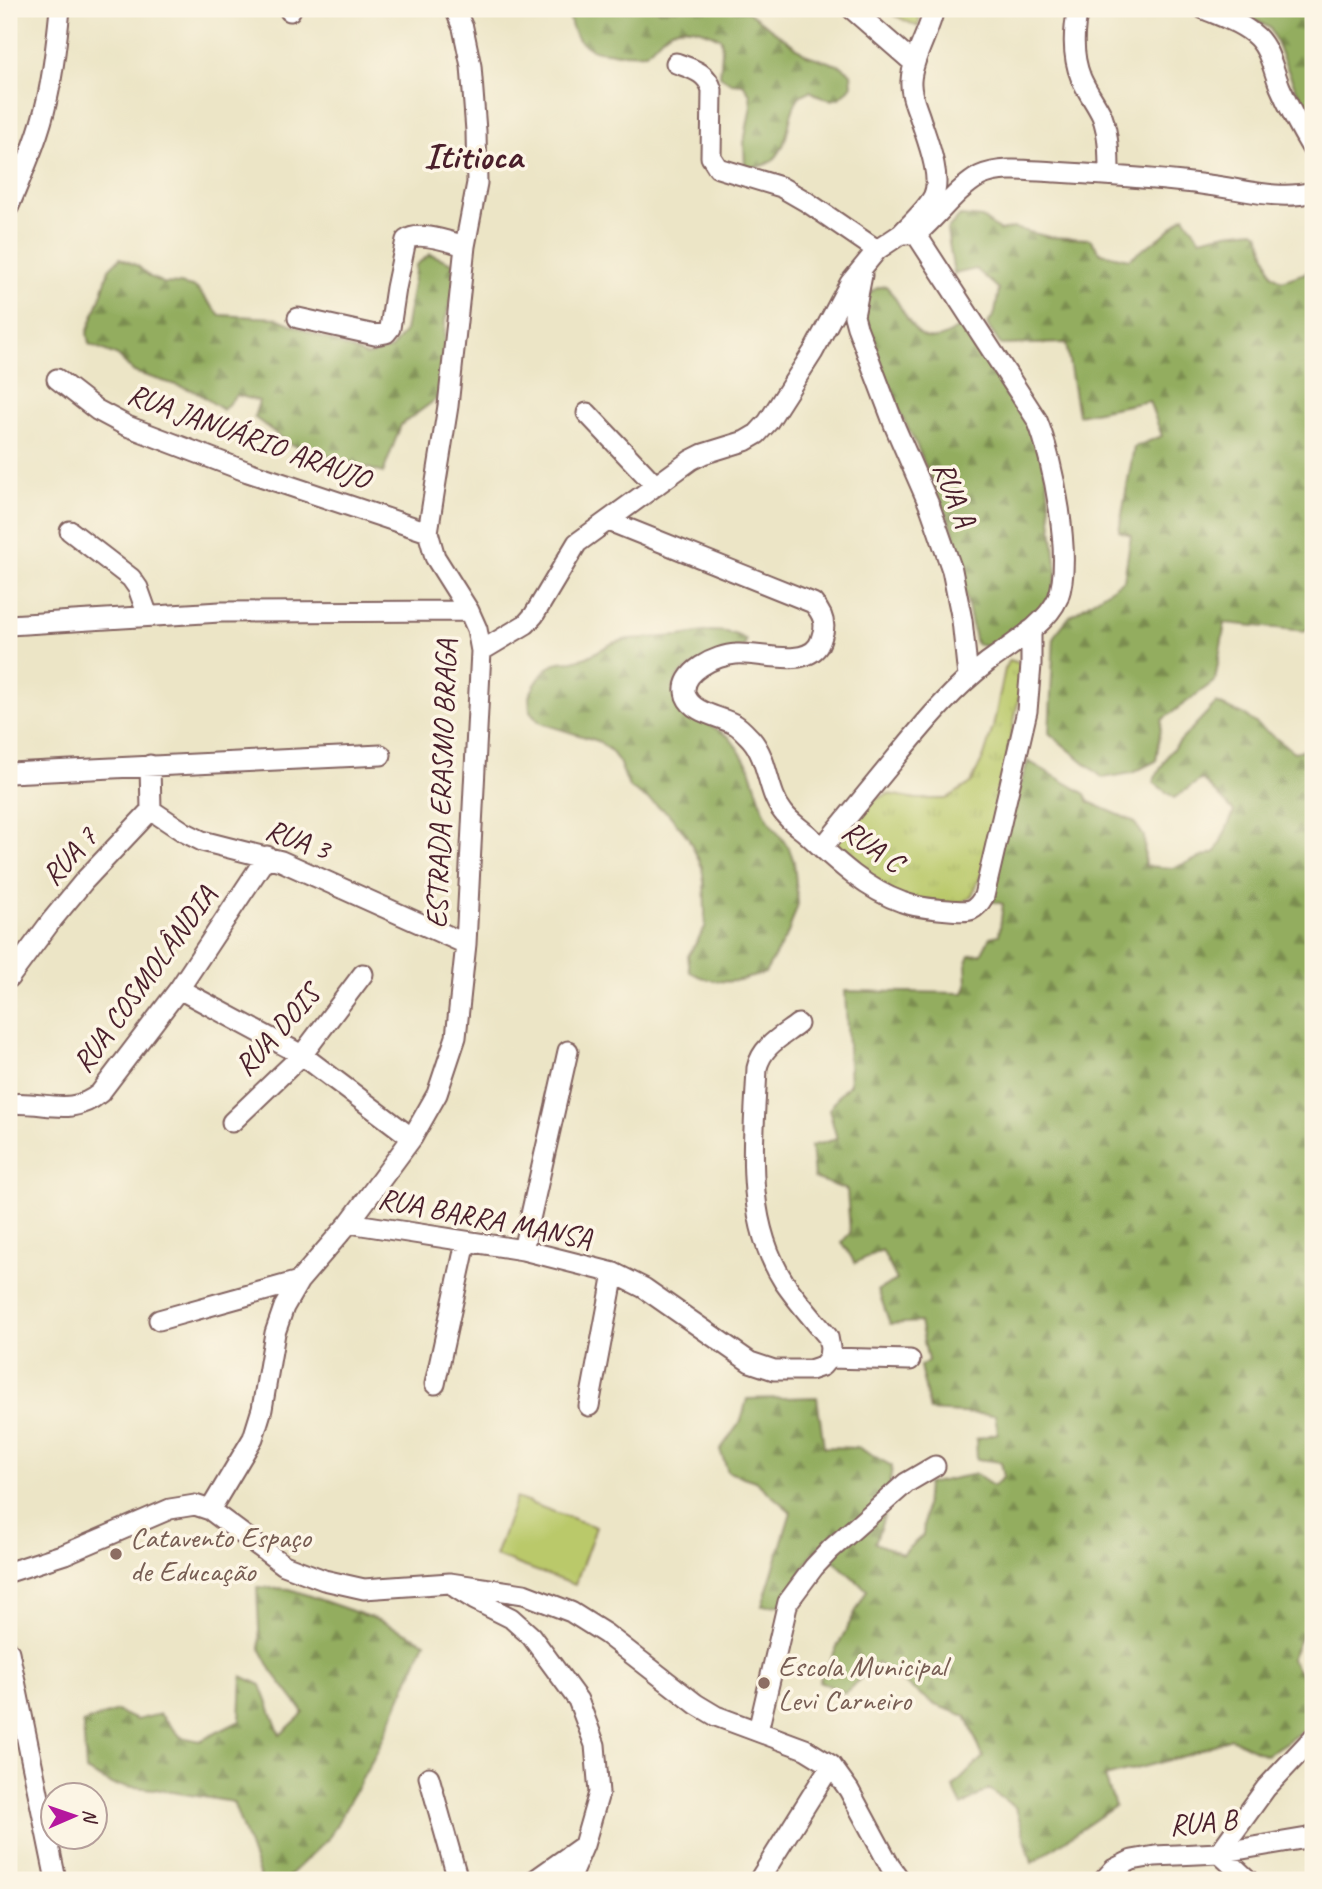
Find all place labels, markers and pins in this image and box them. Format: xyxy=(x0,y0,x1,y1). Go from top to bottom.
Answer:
place label: Catavento Espaço de Educação xyxy=(130,1518,312,1590)
marker: Catavento Espaço de Educação xyxy=(108,1546,124,1562)
place label: Escola Municipal Levi Carneiro xyxy=(778,1647,951,1719)
marker: Escola Municipal Levi Carneiro xyxy=(756,1675,772,1691)

